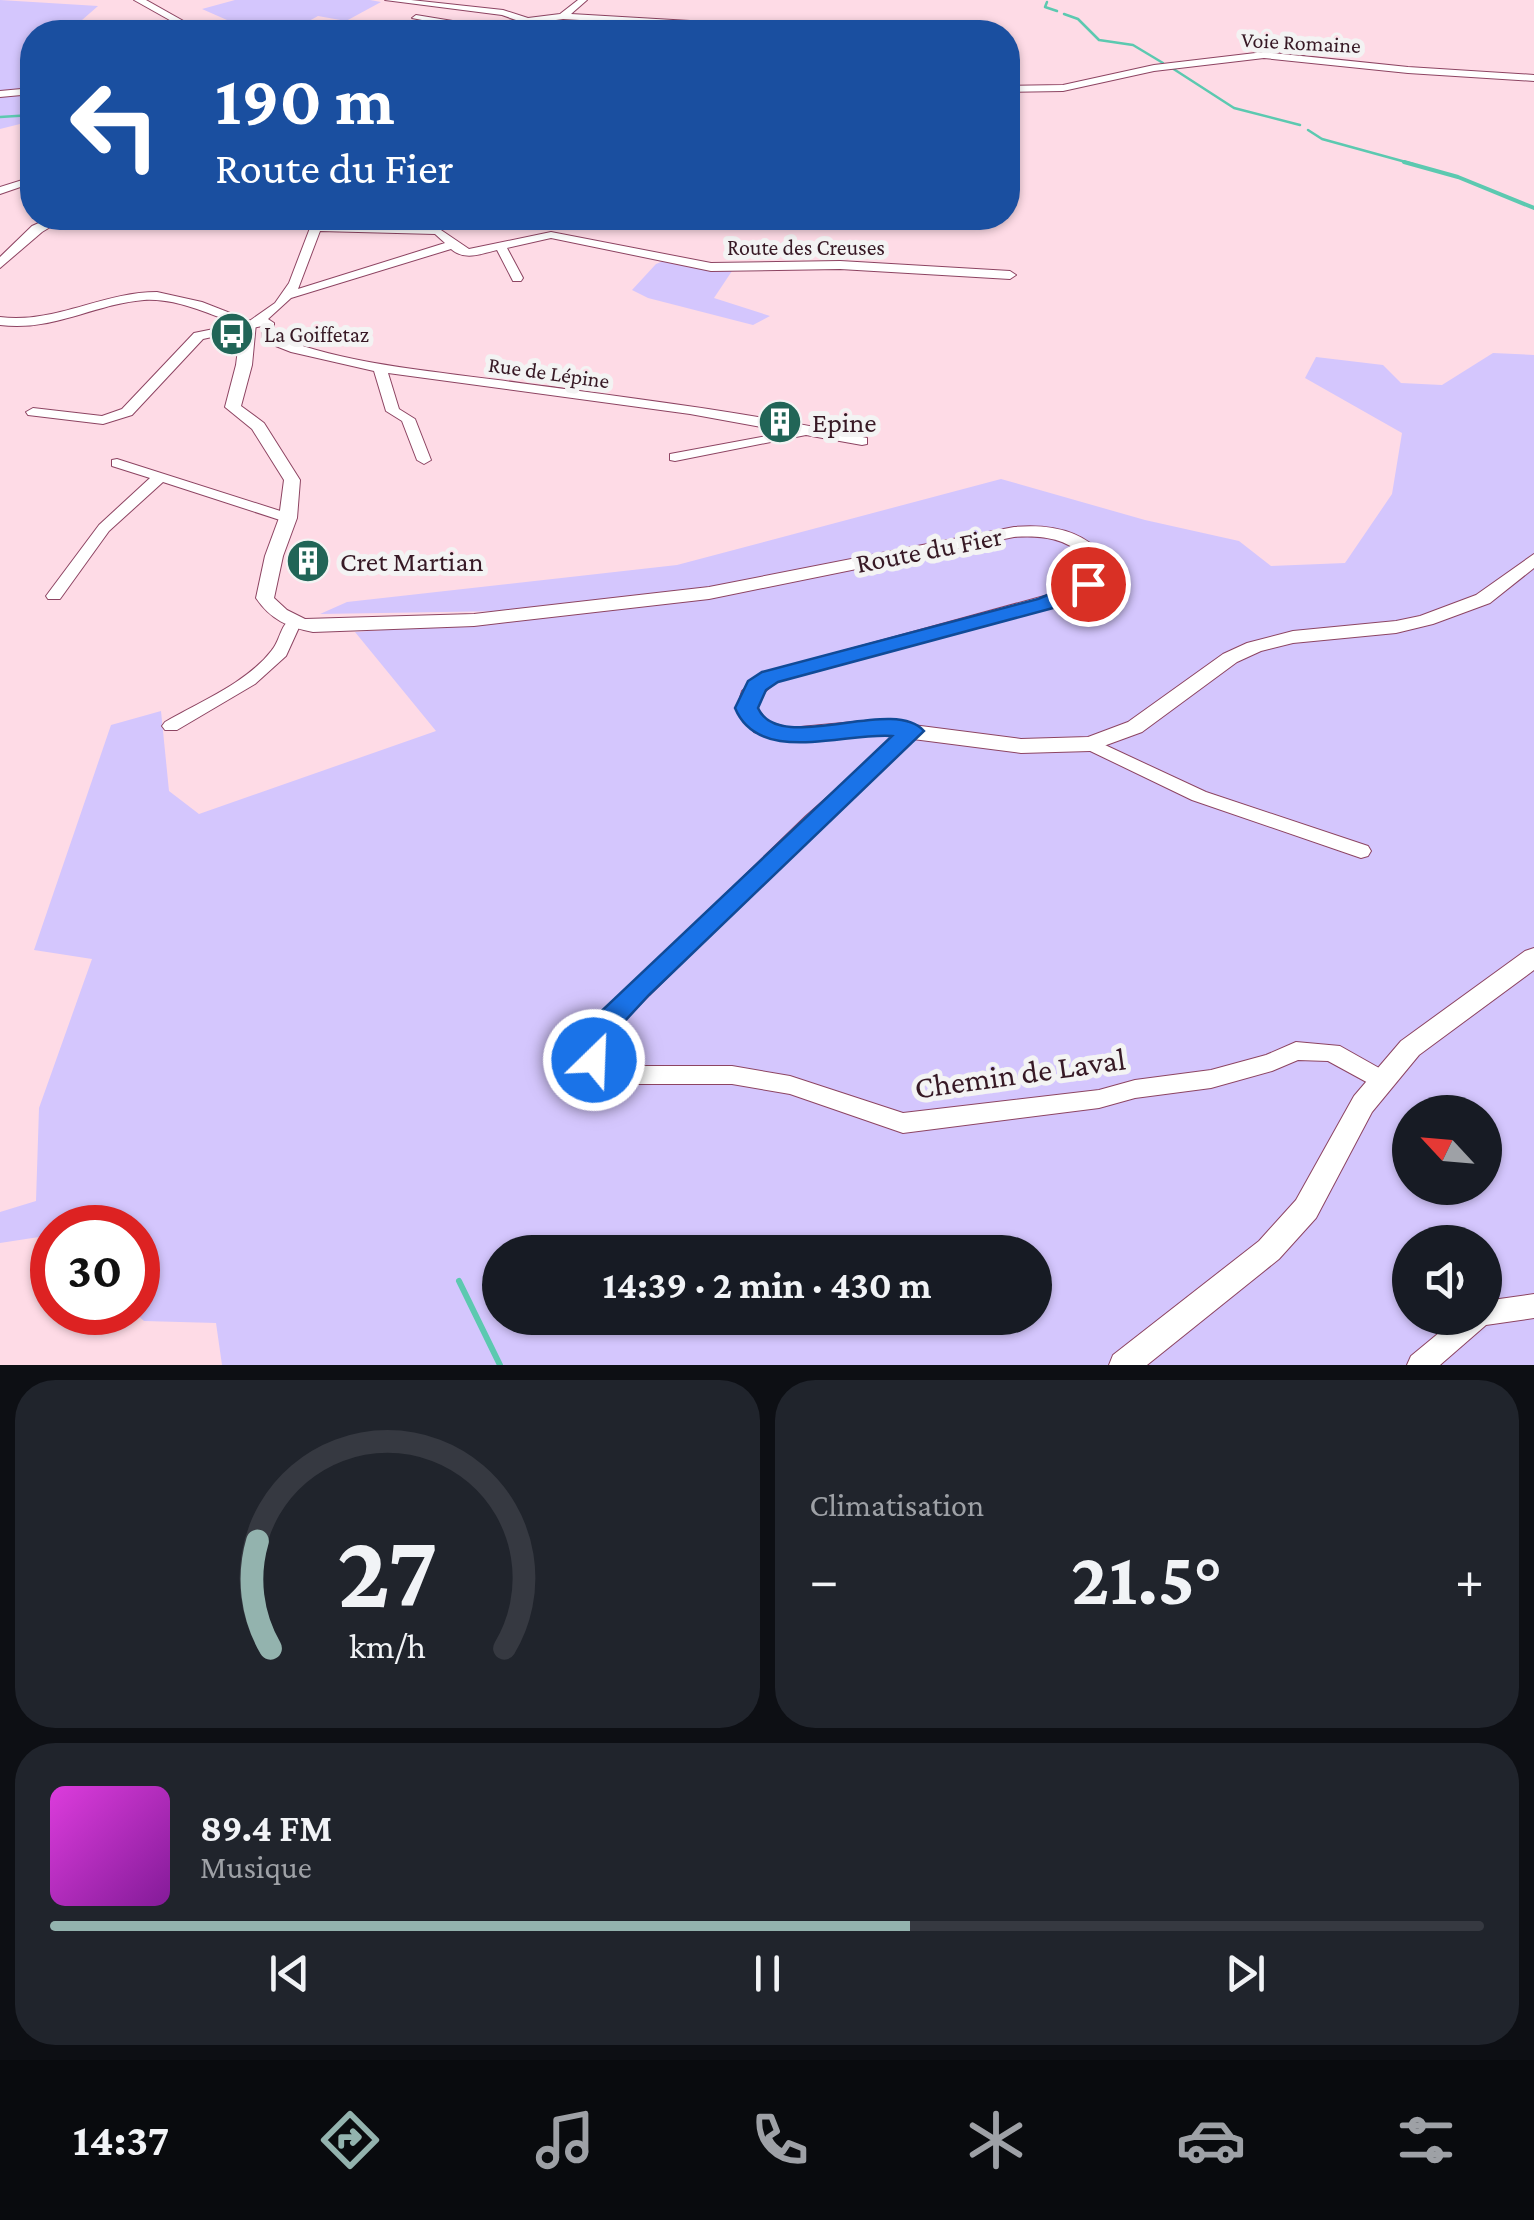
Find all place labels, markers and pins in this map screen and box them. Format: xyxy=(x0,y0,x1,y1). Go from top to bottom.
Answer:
bus stop icon: La Goiffetaz xyxy=(209,311,255,357)
place label: La Goiffetaz xyxy=(264,322,369,347)
building icon: Epine xyxy=(757,399,803,445)
place label: Epine xyxy=(812,407,877,438)
building icon: Cret Martian xyxy=(285,538,331,584)
pin xyxy=(1046,542,1131,627)
place label: Cret Martian xyxy=(340,546,483,577)

